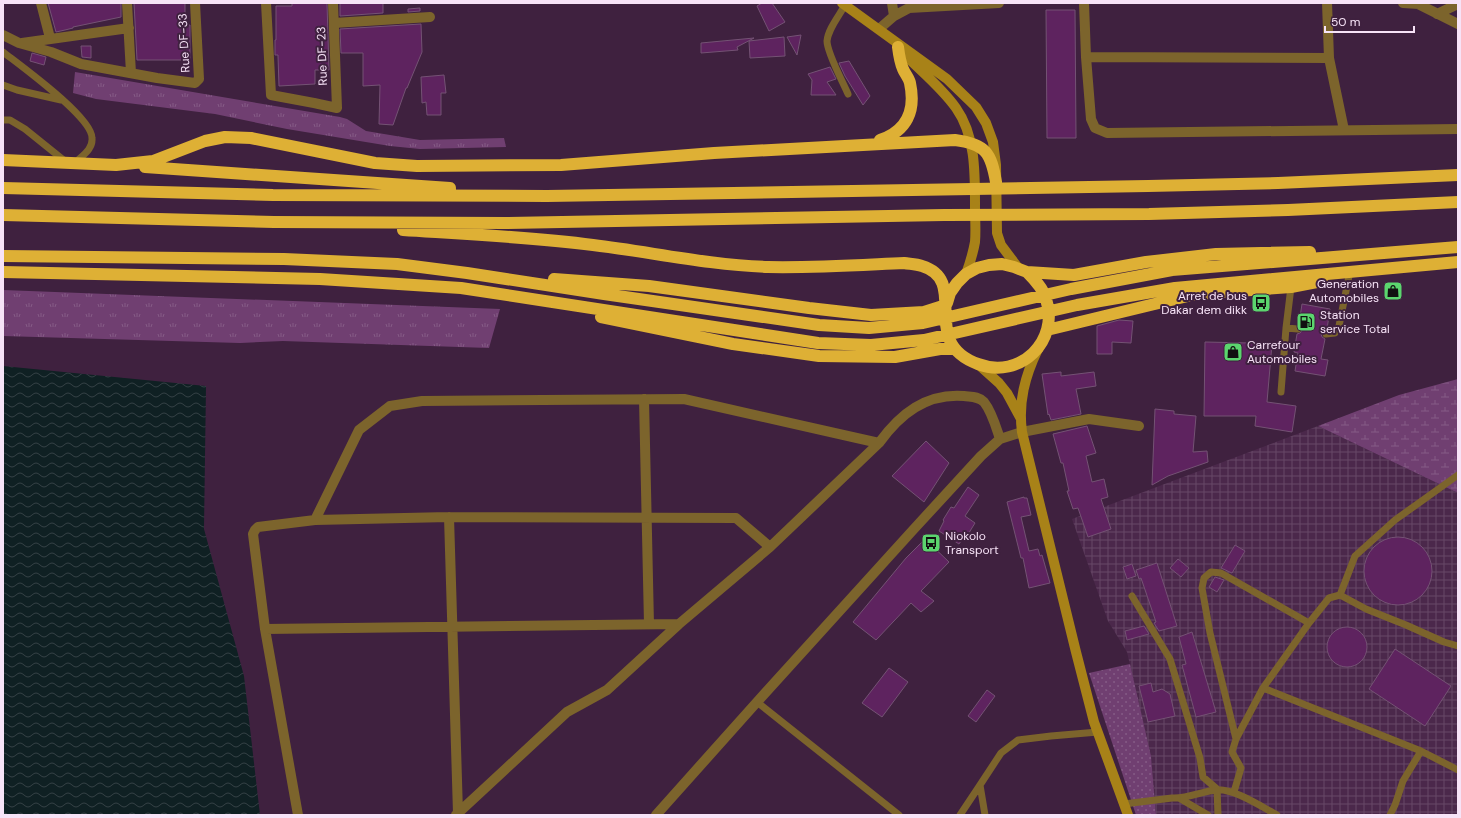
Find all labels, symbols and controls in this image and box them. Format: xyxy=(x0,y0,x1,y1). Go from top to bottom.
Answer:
scale bar xyxy=(1325,8,1414,34)
street label: Rue DF-33 xyxy=(174,13,194,73)
text: 50 m xyxy=(1331,14,1360,30)
street label: Rue DF-23 xyxy=(313,26,331,86)
place label: Generation Automobiles xyxy=(1309,276,1379,306)
shop icon: Generation Automobiles xyxy=(1382,280,1404,302)
place label: Arret de bus Dakar dem dikk xyxy=(1161,288,1247,318)
bus stop icon: Arret de bus Dakar dem dikk xyxy=(1250,292,1272,314)
place label: Station service Total xyxy=(1320,307,1390,337)
fuel station icon: Station service Total xyxy=(1295,311,1317,333)
place label: Carrefour Automobiles xyxy=(1247,337,1317,367)
shop icon: Carrefour Automobiles xyxy=(1222,341,1244,363)
place label: Niokolo Transport xyxy=(945,528,999,558)
bus stop icon: Niokolo Transport xyxy=(920,532,942,554)

